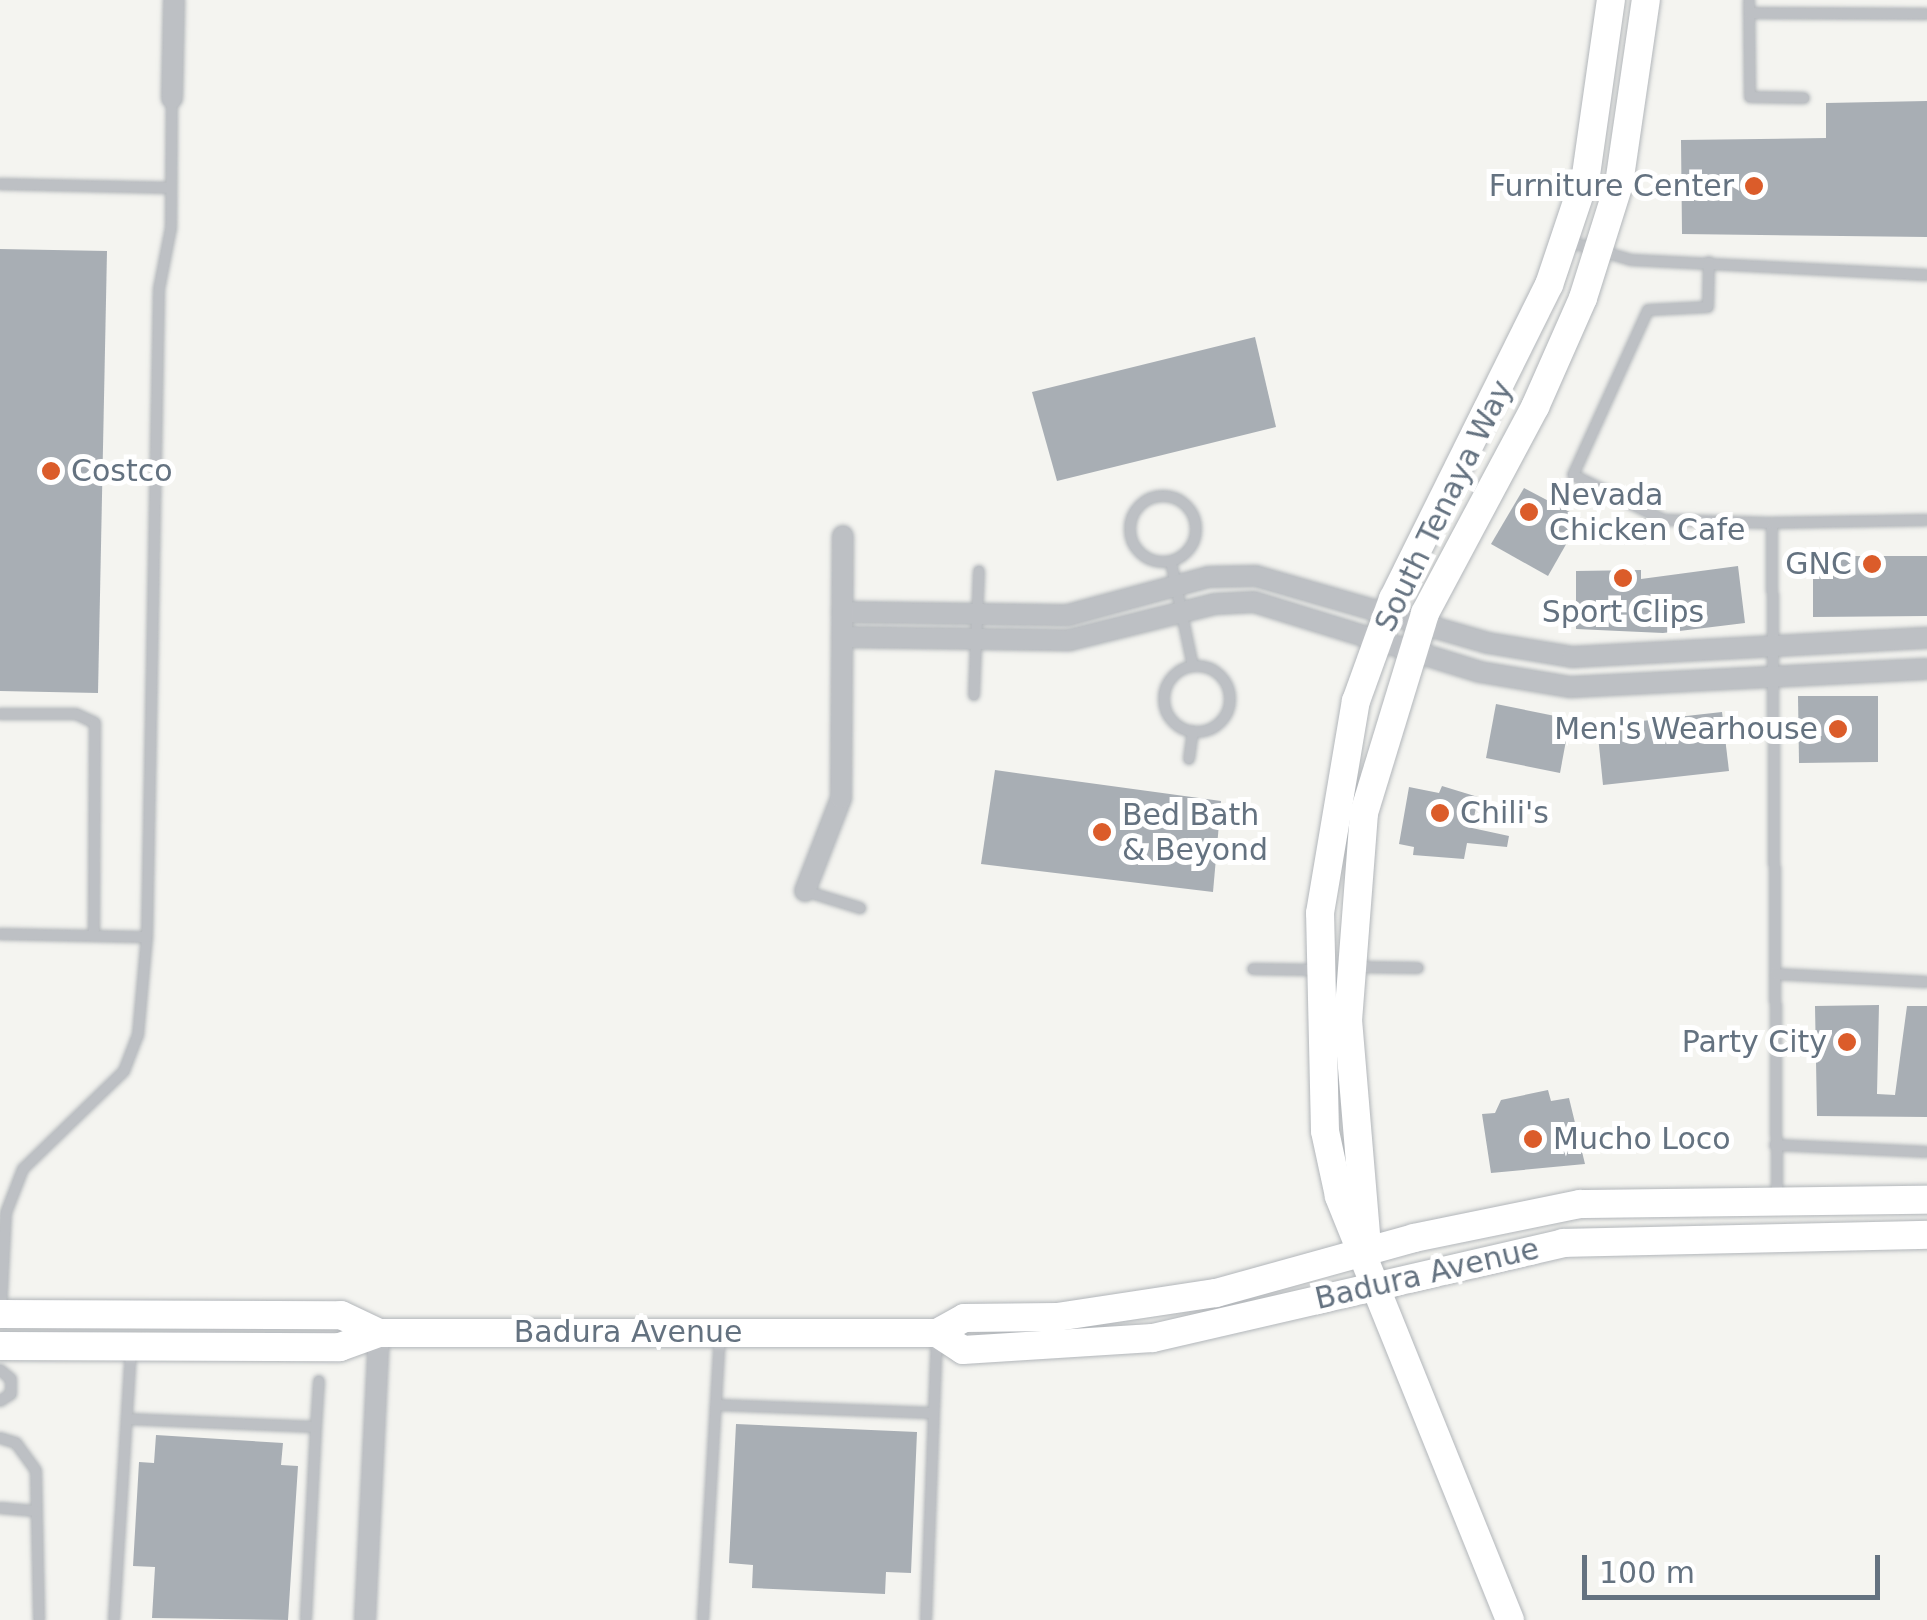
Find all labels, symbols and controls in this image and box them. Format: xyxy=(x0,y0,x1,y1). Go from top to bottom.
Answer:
place label: Furniture Center xyxy=(1489,168,1734,204)
marker: Furniture Center xyxy=(1743,175,1765,197)
street label: South Tenaya Way xyxy=(1367,374,1521,638)
place label: Costco xyxy=(71,453,173,489)
marker: Costco xyxy=(40,460,62,482)
place label: Nevada Chicken Cafe xyxy=(1549,477,1745,548)
marker: Nevada Chicken Cafe xyxy=(1518,501,1540,523)
place label: GNC xyxy=(1785,546,1852,582)
marker: GNC xyxy=(1861,553,1883,575)
marker: Sport Clips xyxy=(1612,567,1634,589)
place label: Sport Clips xyxy=(1542,594,1704,630)
place label: Men's Wearhouse xyxy=(1554,711,1818,747)
marker: Men's Wearhouse xyxy=(1827,718,1849,740)
place label: Chili's xyxy=(1460,795,1549,831)
place label: Bed Bath & Beyond xyxy=(1122,797,1268,868)
marker: Chili's xyxy=(1429,802,1451,824)
marker: Bed Bath & Beyond xyxy=(1091,821,1113,843)
place label: Party City xyxy=(1682,1024,1827,1060)
marker: Party City xyxy=(1836,1031,1858,1053)
place label: Mucho Loco xyxy=(1553,1121,1731,1157)
marker: Mucho Loco xyxy=(1522,1128,1544,1150)
street label: Badura Avenue xyxy=(1312,1231,1542,1317)
street label: Badura Avenue xyxy=(514,1314,742,1350)
scale bar xyxy=(1587,1535,1884,1597)
text: 100 m xyxy=(1599,1555,1695,1590)

